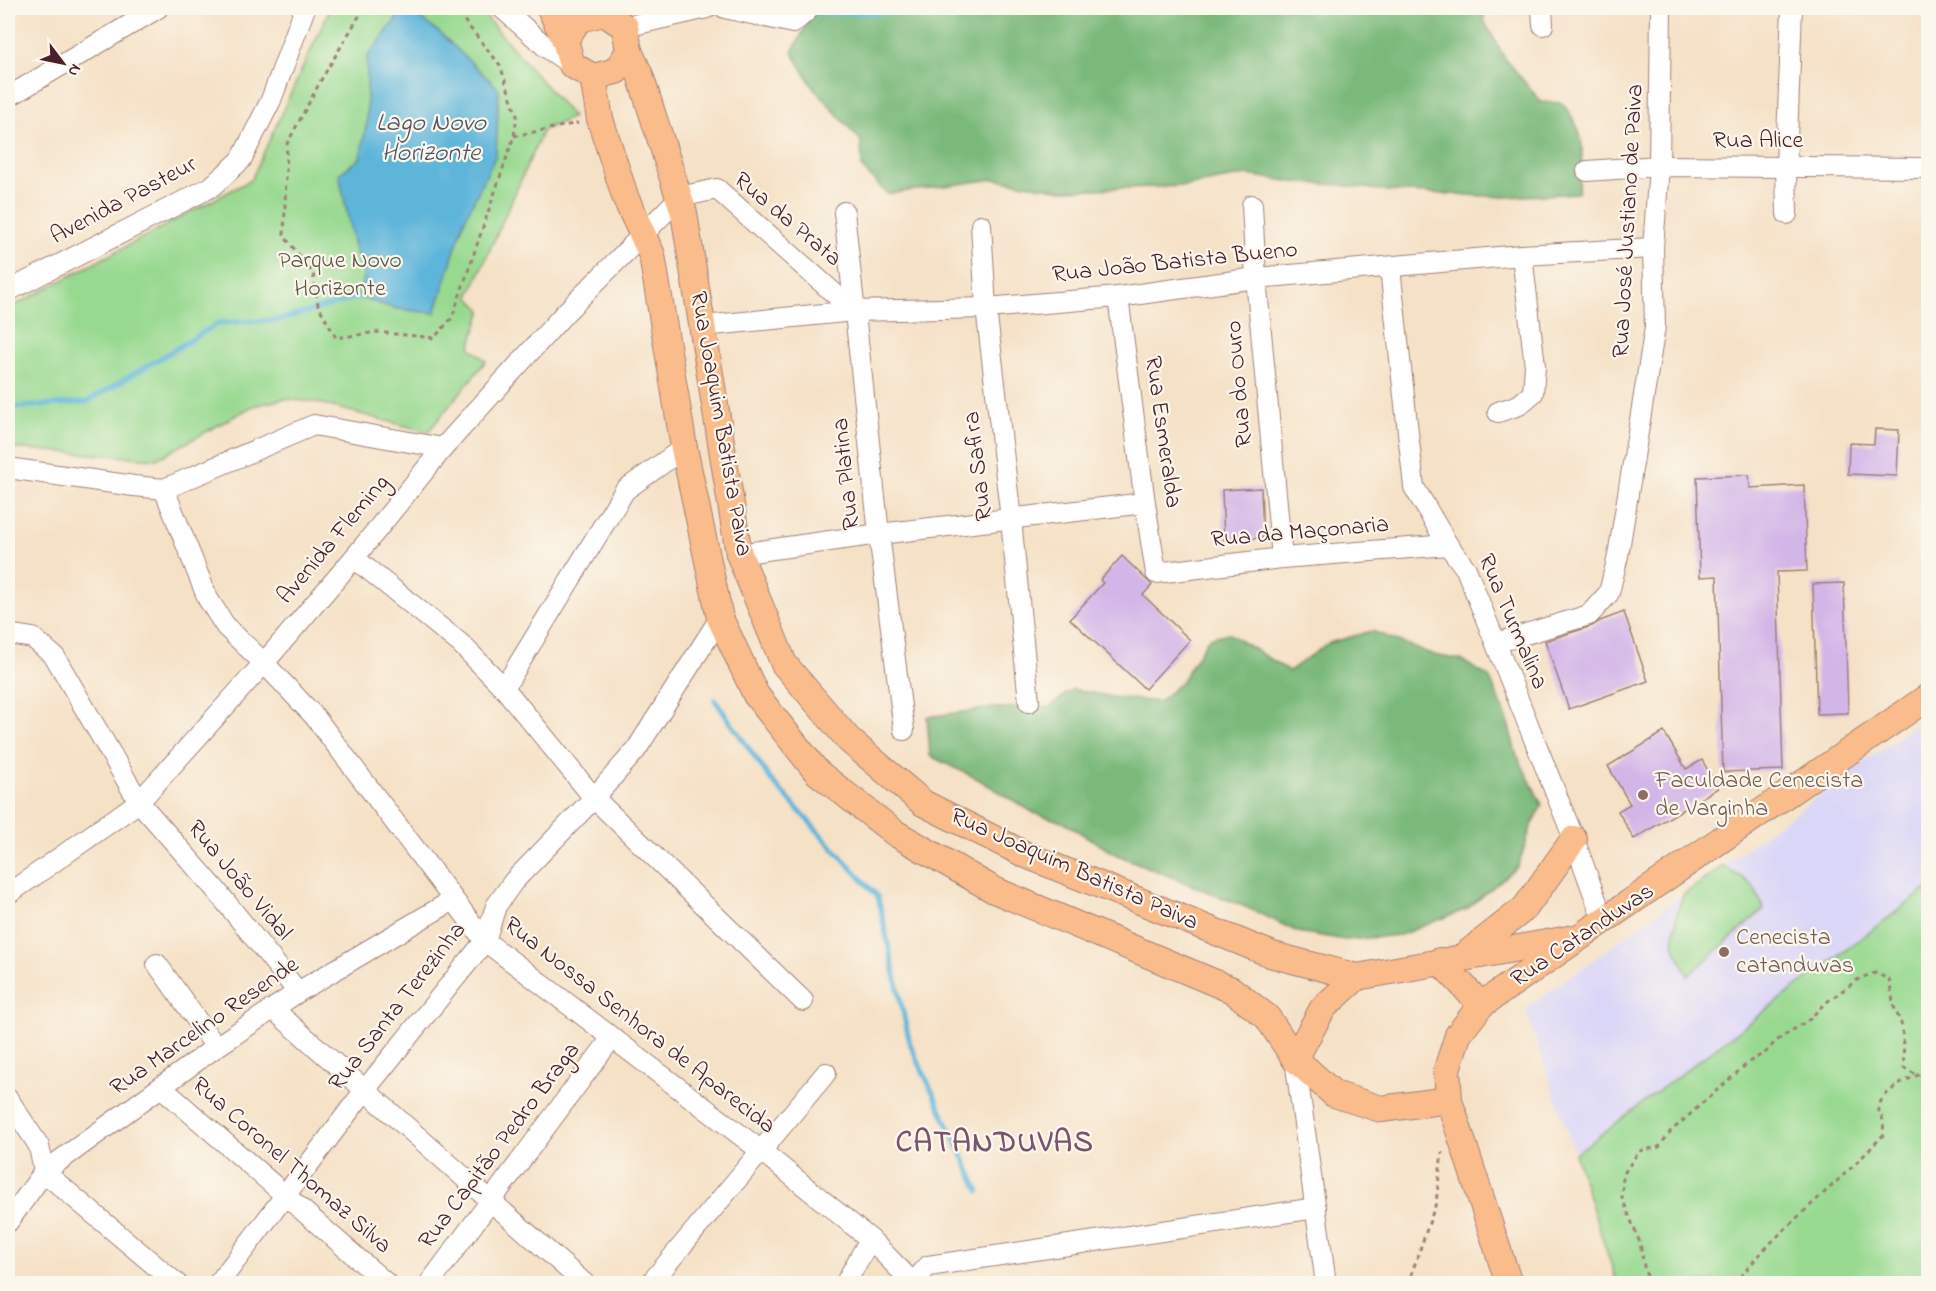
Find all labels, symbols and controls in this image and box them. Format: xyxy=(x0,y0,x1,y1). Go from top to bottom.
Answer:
north arrow xyxy=(33,33,93,93)
text: N xyxy=(61,59,87,81)
street label: Rua José Justiano de Paiva xyxy=(1604,83,1654,359)
water label: Lago Novo Horizonte xyxy=(376,105,487,173)
street label: Rua Alice xyxy=(1713,124,1803,159)
street label: Avenida Pasteur xyxy=(44,147,204,254)
street label: Rua da Prata xyxy=(725,164,849,276)
street label: Rua João Batista Bueno xyxy=(1051,233,1299,293)
park label: Parque Novo Horizonte xyxy=(278,244,402,307)
street label: Rua Joaquim Batista Paiva xyxy=(679,289,761,559)
street label: Rua do Ouro xyxy=(1217,319,1263,449)
street label: Rua Esmeralda xyxy=(1134,354,1190,510)
street label: Rua Safira xyxy=(955,409,1003,523)
street label: Rua Platina xyxy=(824,416,870,532)
street label: Avenida Fleming xyxy=(269,467,399,613)
street label: Rua da Maçonaria xyxy=(1210,508,1390,558)
street label: Rua Turmalina xyxy=(1468,549,1556,695)
place label: Faculdade Cenecista de Varginha xyxy=(1654,764,1863,827)
marker: Faculdade Cenecista de Varginha xyxy=(1636,788,1650,802)
street label: Rua Joaquim Batista Paiva xyxy=(944,799,1204,941)
street label: Rua João Vidal xyxy=(178,813,300,949)
street label: Rua Catanduvas xyxy=(1504,875,1662,997)
street label: Rua Nossa Senhora de Aparecida xyxy=(495,909,783,1143)
street label: Rua Santa Terezinha xyxy=(321,915,475,1099)
place label: Cenecista catanduvas xyxy=(1736,921,1854,984)
marker: Cenecista catanduvas xyxy=(1717,945,1731,959)
street label: Rua Marcelino Resende xyxy=(103,948,307,1106)
street label: Rua Capitão Pedro Braga xyxy=(410,1035,590,1257)
street label: Rua Coronel Thomaz Silva xyxy=(183,1069,399,1263)
district label: CATANDUVAS xyxy=(896,1122,1094,1166)

